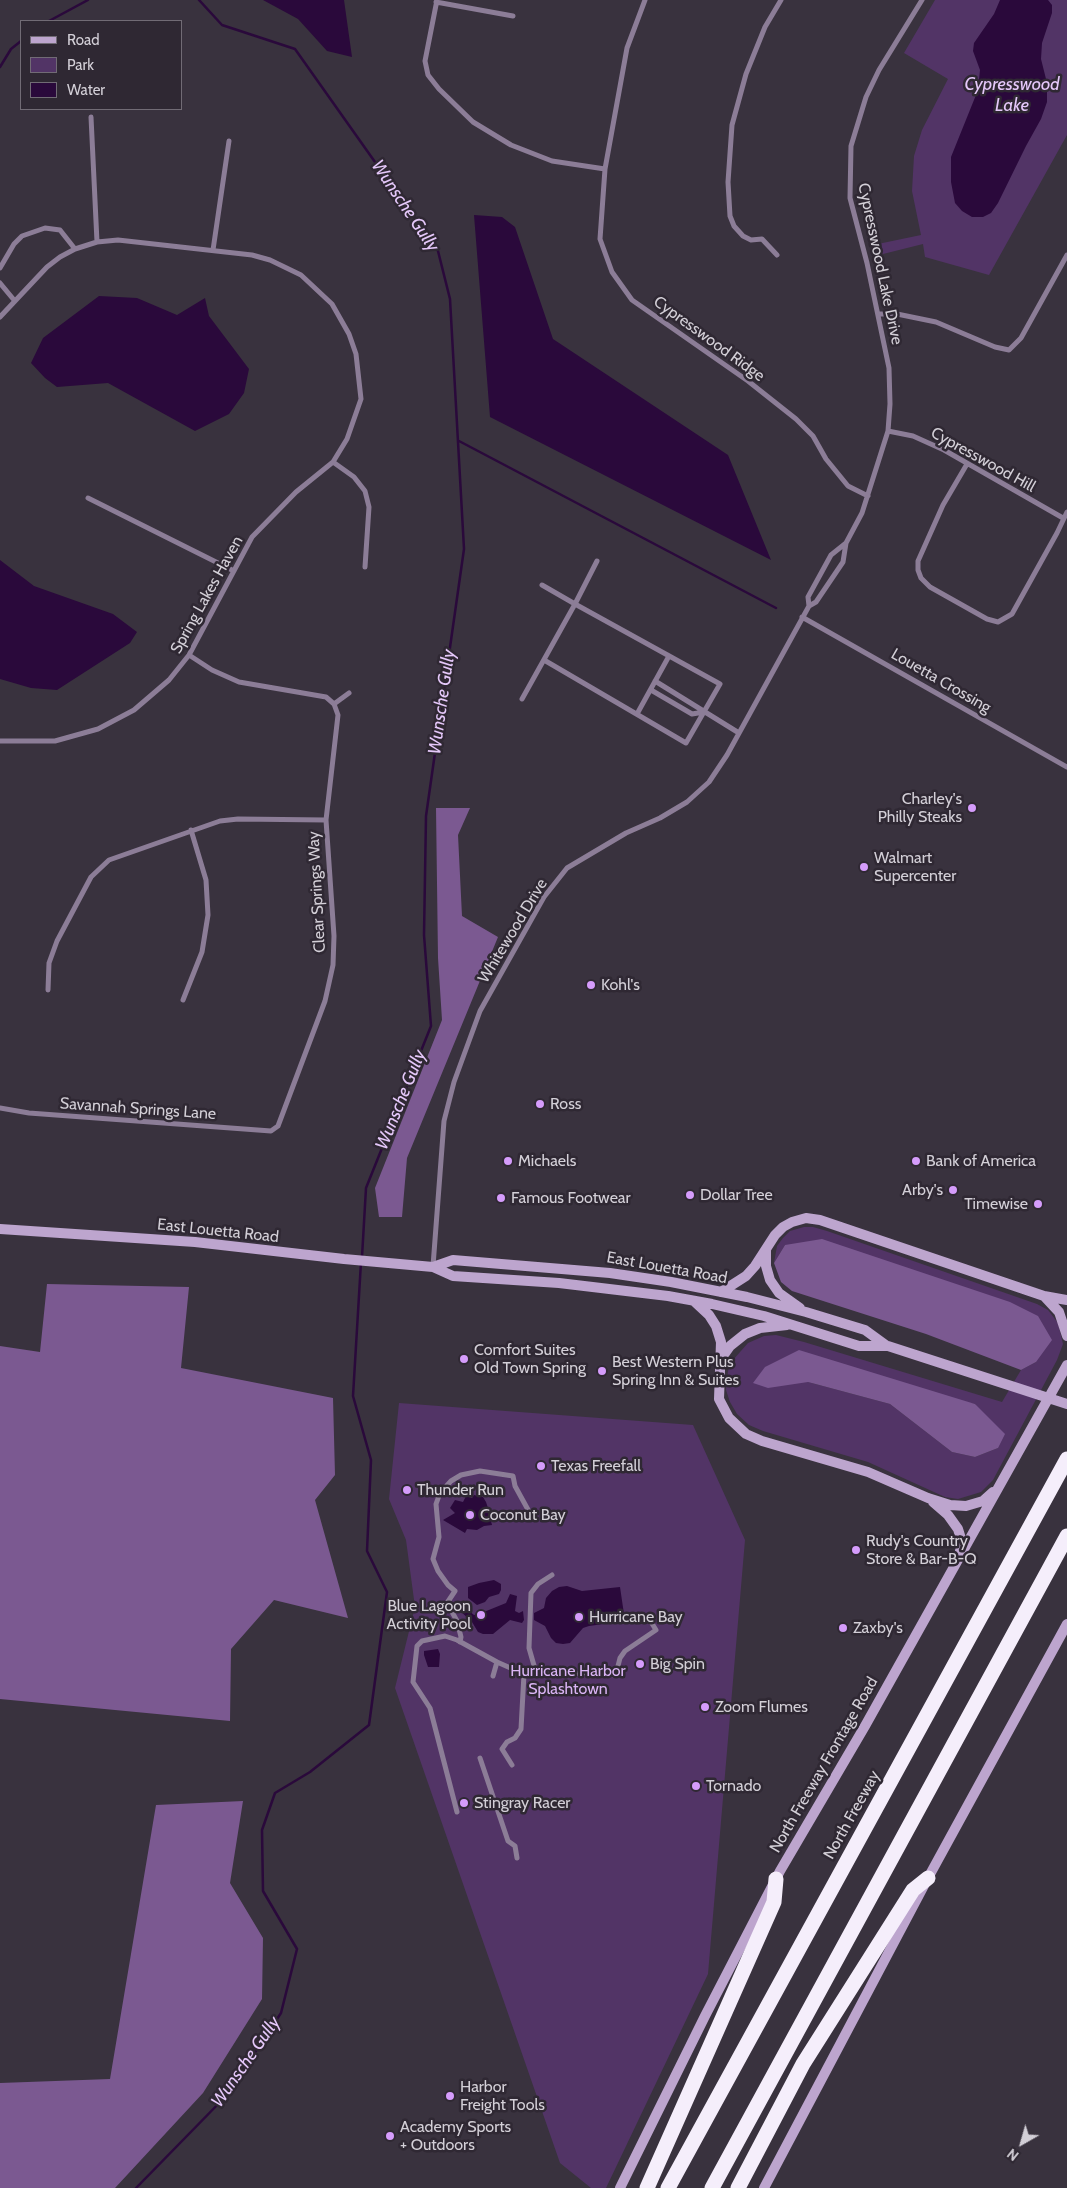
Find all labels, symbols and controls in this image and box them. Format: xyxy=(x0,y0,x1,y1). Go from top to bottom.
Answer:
legend xyxy=(20,20,182,110)
text: Road xyxy=(67,31,100,49)
text: Park xyxy=(67,56,94,74)
water label: Cypresswood Lake xyxy=(964,74,1060,116)
text: Water xyxy=(67,81,105,99)
water label: Wunsche Gully xyxy=(366,156,444,256)
street label: Cypresswood Lake Drive xyxy=(853,181,907,347)
street label: Cypresswood Ridge xyxy=(650,292,768,386)
street label: Cypresswood Hill xyxy=(927,423,1039,497)
street label: Spring Lakes Haven xyxy=(167,533,247,657)
street label: Louetta Crossing xyxy=(888,645,994,717)
water label: Wunsche Gully xyxy=(424,648,460,756)
place label: Charley's Philly Steaks xyxy=(878,789,962,827)
marker: Charley's Philly Steaks xyxy=(966,802,978,814)
street label: Clear Springs Way xyxy=(304,831,330,953)
place label: Walmart Supercenter xyxy=(874,848,956,886)
marker: Walmart Supercenter xyxy=(858,861,870,873)
street label: Whitewood Drive xyxy=(474,875,552,987)
place label: Kohl's xyxy=(601,975,640,995)
marker: Kohl's xyxy=(585,979,597,991)
water label: Wunsche Gully xyxy=(371,1047,431,1153)
street label: Savannah Springs Lane xyxy=(59,1094,217,1124)
place label: Ross xyxy=(550,1094,581,1114)
marker: Ross xyxy=(534,1098,546,1110)
place label: Michaels xyxy=(518,1151,576,1171)
place label: Bank of America xyxy=(926,1151,1036,1171)
marker: Michaels xyxy=(502,1155,514,1167)
marker: Bank of America xyxy=(910,1155,922,1167)
place label: Arby's xyxy=(902,1180,943,1200)
marker: Arby's xyxy=(947,1184,959,1196)
place label: Dollar Tree xyxy=(700,1185,773,1205)
place label: Famous Footwear xyxy=(511,1188,631,1208)
marker: Dollar Tree xyxy=(684,1189,696,1201)
marker: Famous Footwear xyxy=(495,1192,507,1204)
place label: Timewise xyxy=(964,1194,1028,1214)
marker: Timewise xyxy=(1032,1198,1044,1210)
street label: East Louetta Road xyxy=(156,1215,280,1247)
street label: East Louetta Road xyxy=(605,1248,729,1288)
place label: Comfort Suites Old Town Spring xyxy=(474,1340,586,1378)
place label: Best Western Plus Spring Inn & Suites xyxy=(612,1352,739,1390)
marker: Comfort Suites Old Town Spring xyxy=(458,1353,470,1365)
marker: Best Western Plus Spring Inn & Suites xyxy=(596,1365,608,1377)
place label: Texas Freefall xyxy=(551,1456,641,1476)
marker: Texas Freefall xyxy=(535,1460,547,1472)
place label: Thunder Run xyxy=(417,1480,504,1500)
marker: Thunder Run xyxy=(401,1484,413,1496)
place label: Coconut Bay xyxy=(480,1505,566,1525)
marker: Coconut Bay xyxy=(464,1509,476,1521)
place label: Rudy's Country Store & Bar-B-Q xyxy=(866,1531,977,1569)
marker: Rudy's Country Store & Bar-B-Q xyxy=(850,1544,862,1556)
place label: Blue Lagoon Activity Pool xyxy=(387,1596,471,1634)
place label: Hurricane Bay xyxy=(589,1607,683,1627)
marker: Blue Lagoon Activity Pool xyxy=(475,1609,487,1621)
marker: Hurricane Bay xyxy=(573,1611,585,1623)
place label: Zaxby's xyxy=(853,1618,903,1638)
marker: Zaxby's xyxy=(837,1622,849,1634)
place label: Big Spin xyxy=(650,1654,705,1674)
marker: Big Spin xyxy=(634,1658,646,1670)
park label: Hurricane Harbor Splashtown xyxy=(510,1661,626,1699)
street label: North Freeway Frontage Road xyxy=(766,1674,882,1856)
place label: Zoom Flumes xyxy=(715,1697,808,1717)
marker: Zoom Flumes xyxy=(699,1701,711,1713)
street label: North Freeway xyxy=(820,1767,884,1863)
place label: Tornado xyxy=(706,1776,761,1796)
marker: Tornado xyxy=(690,1780,702,1792)
place label: Stingray Racer xyxy=(474,1793,570,1813)
marker: Stingray Racer xyxy=(458,1797,470,1809)
water label: Wunsche Gully xyxy=(207,2012,285,2112)
place label: Harbor Freight Tools xyxy=(460,2077,545,2115)
marker: Harbor Freight Tools xyxy=(444,2090,456,2102)
place label: Academy Sports + Outdoors xyxy=(400,2117,511,2155)
north arrow xyxy=(997,2118,1047,2168)
marker: Academy Sports + Outdoors xyxy=(384,2130,396,2142)
text: N xyxy=(1003,2145,1022,2165)

